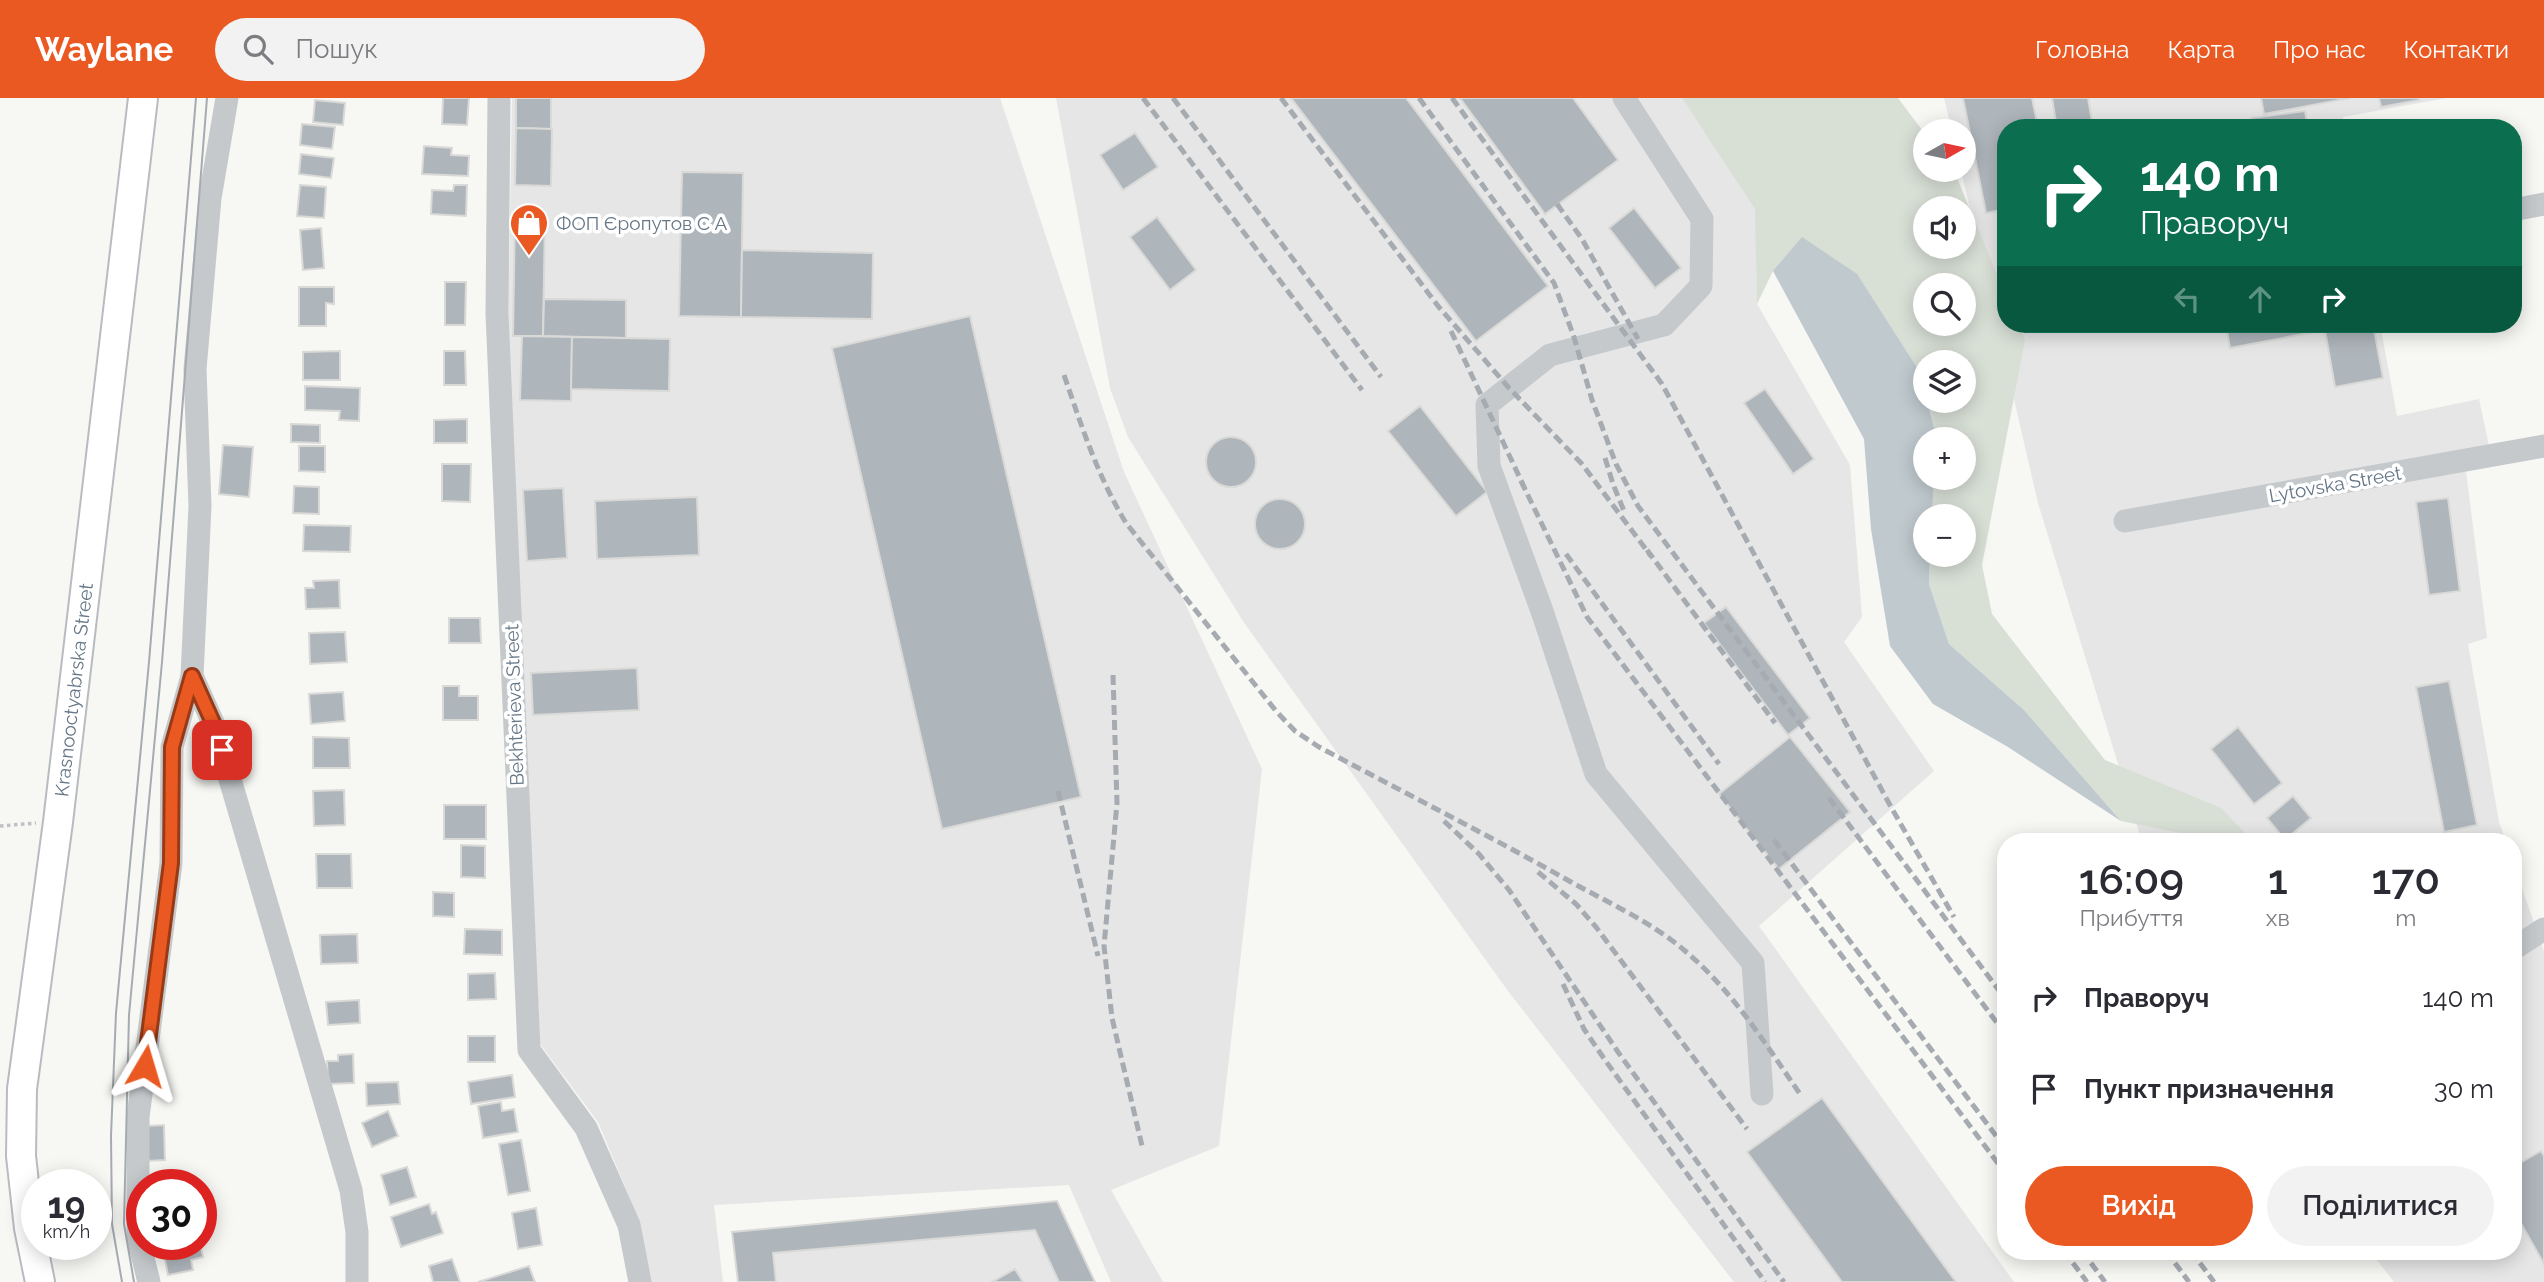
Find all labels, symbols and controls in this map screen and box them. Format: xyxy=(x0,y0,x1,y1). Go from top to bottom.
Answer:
search box xyxy=(215,18,705,81)
text: Waylane xyxy=(35,30,173,69)
icon: search xyxy=(239,30,277,68)
text: Пошук xyxy=(295,34,378,64)
text: Головна xyxy=(2035,35,2129,64)
text: Карта xyxy=(2167,35,2235,64)
text: Про нас xyxy=(2273,35,2366,64)
text: Контакти xyxy=(2404,35,2509,64)
north arrow xyxy=(1913,119,1976,182)
map controls xyxy=(1913,119,1976,567)
text: 140 m xyxy=(2140,145,2280,202)
icon: right xyxy=(2025,147,2116,238)
button: sound xyxy=(1913,196,1976,259)
shop icon: ФОП Єропутов С А xyxy=(508,202,550,257)
text: Праворуч xyxy=(2140,204,2289,241)
place label: ФОП Єропутов С А xyxy=(556,212,727,234)
button: search xyxy=(1913,273,1976,336)
icon: left xyxy=(2168,280,2206,318)
icon: ahead xyxy=(2241,280,2279,318)
icon: right xyxy=(2314,280,2352,318)
button: layers xyxy=(1913,350,1976,413)
button: + xyxy=(1913,427,1976,490)
street label: Lytovska Street xyxy=(2267,461,2403,506)
button: − xyxy=(1913,504,1976,567)
street label: Krasnooctyabrska Street xyxy=(50,581,97,798)
street label: Bekhterieva Street xyxy=(500,623,528,786)
pin xyxy=(192,720,252,780)
icon: arrive xyxy=(203,731,241,769)
text: 16:09 xyxy=(2079,855,2184,904)
text: 1 xyxy=(2268,855,2288,904)
text: 170 xyxy=(2372,855,2440,904)
text: Прибуття xyxy=(2079,904,2183,931)
text: хв xyxy=(2266,904,2290,931)
text: m xyxy=(2395,904,2416,931)
icon: right xyxy=(2025,979,2063,1017)
text: Праворуч xyxy=(2084,983,2209,1013)
text: 140 m xyxy=(2422,983,2494,1013)
position arrow xyxy=(108,1029,182,1103)
icon: arrive xyxy=(2025,1070,2063,1108)
text: Пункт призначення xyxy=(2084,1074,2334,1104)
text: 30 m xyxy=(2434,1074,2494,1104)
button: Вихід xyxy=(2025,1166,2253,1246)
button: Поділитися xyxy=(2267,1166,2494,1246)
speed limit sign: 30 xyxy=(126,1169,217,1260)
text: 19 xyxy=(48,1185,85,1226)
text: km/h xyxy=(43,1221,90,1242)

